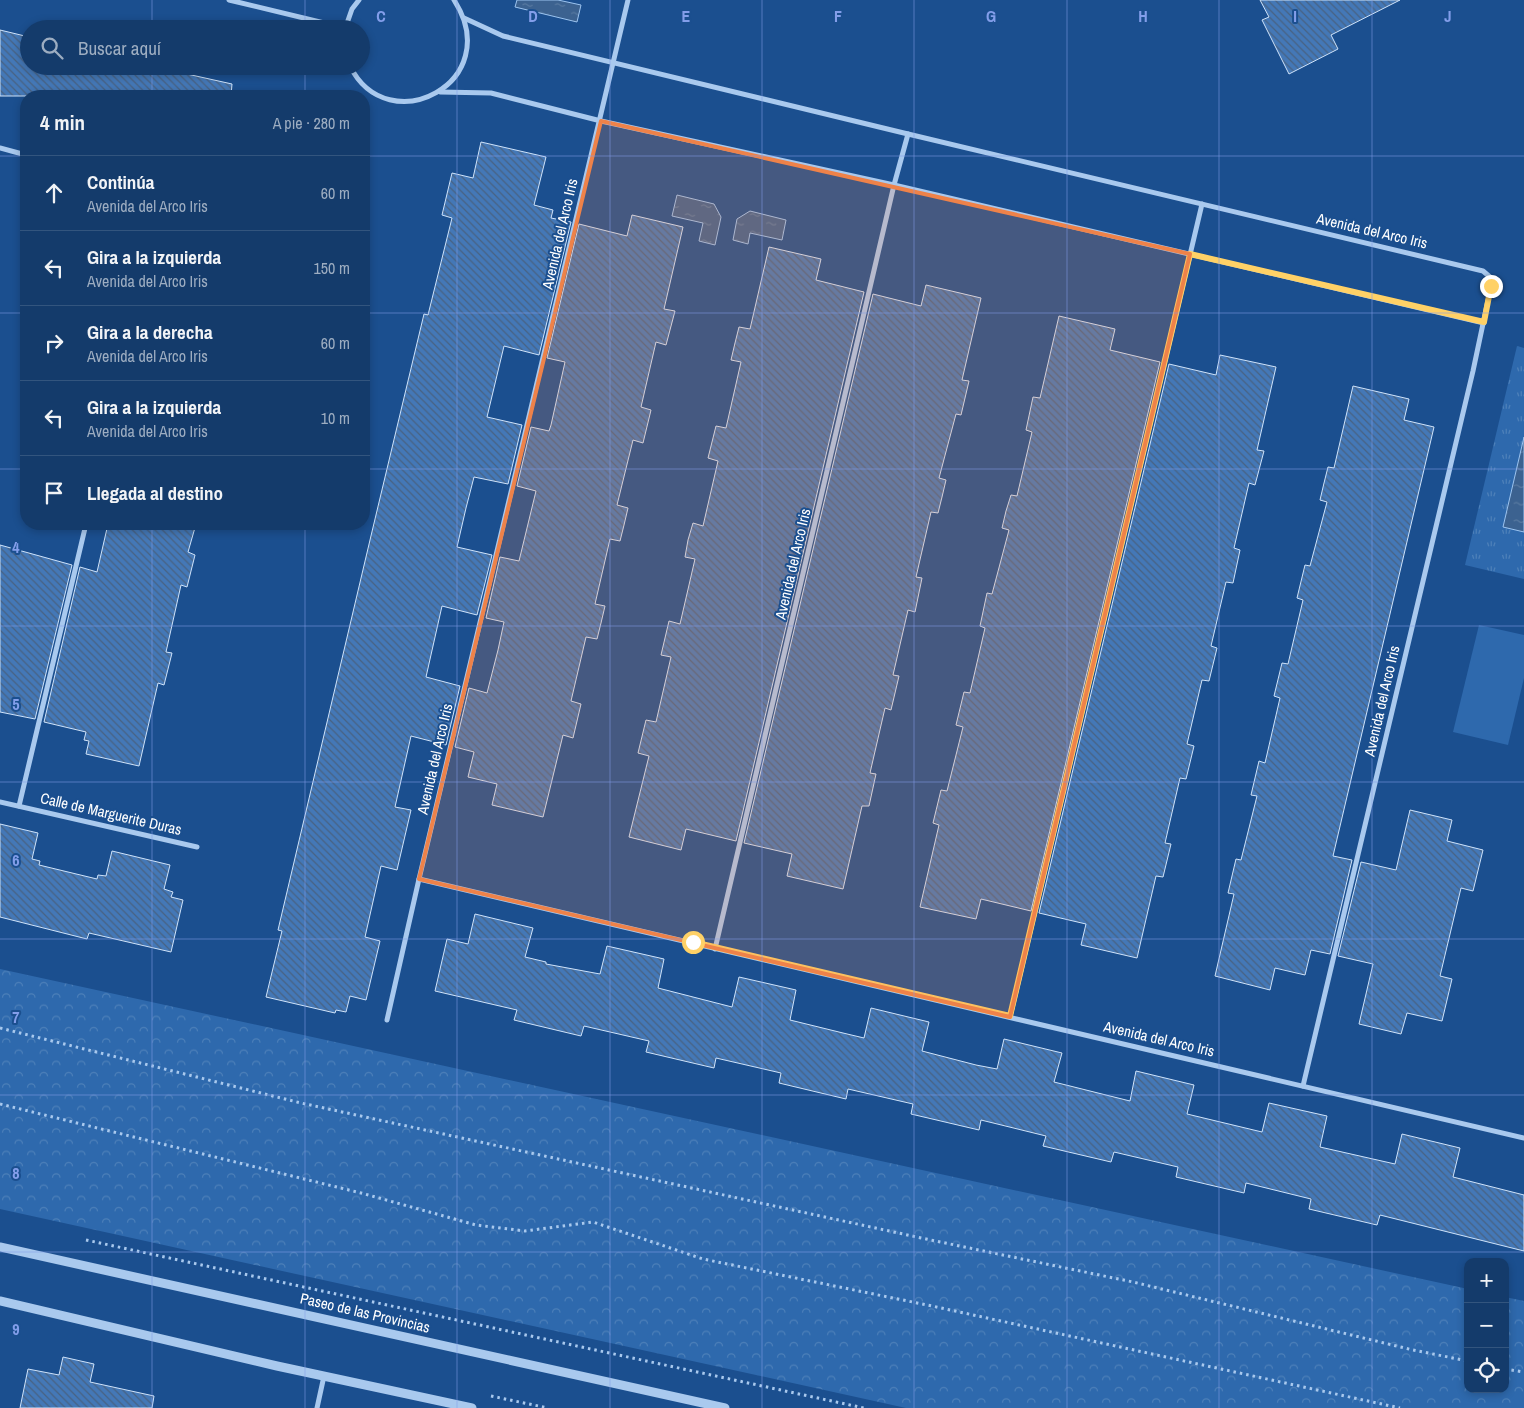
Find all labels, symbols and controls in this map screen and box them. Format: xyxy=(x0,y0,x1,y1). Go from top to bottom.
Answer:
text: C xyxy=(376,5,386,27)
text: D xyxy=(528,5,538,27)
text: E xyxy=(682,5,691,27)
text: F xyxy=(834,5,842,27)
text: G xyxy=(986,5,996,27)
text: H xyxy=(1138,5,1148,27)
text: I xyxy=(1293,5,1297,27)
text: J xyxy=(1444,5,1452,27)
search box xyxy=(20,20,370,75)
icon: search xyxy=(38,34,66,62)
text: Buscar aquí xyxy=(78,35,161,61)
text: 4 min xyxy=(40,108,85,137)
text: A pie · 280 m xyxy=(273,112,350,134)
text: Continúa xyxy=(87,169,155,195)
street label: Avenida del Arco Iris xyxy=(536,176,582,292)
icon: ahead xyxy=(40,179,68,207)
text: 60 m xyxy=(321,182,350,204)
text: Avenida del Arco Iris xyxy=(87,195,208,217)
street label: Avenida del Arco Iris xyxy=(1314,207,1430,253)
text: Gira a la izquierda xyxy=(87,244,221,270)
icon: left xyxy=(40,254,68,282)
text: 150 m xyxy=(314,257,350,279)
text: Avenida del Arco Iris xyxy=(87,270,208,292)
route end xyxy=(1480,275,1503,298)
text: Gira a la derecha xyxy=(87,319,213,345)
icon: right xyxy=(40,329,68,357)
text: 60 m xyxy=(321,332,350,354)
text: Avenida del Arco Iris xyxy=(87,345,208,367)
text: Gira a la izquierda xyxy=(87,394,221,420)
icon: left xyxy=(40,404,68,432)
text: 10 m xyxy=(321,407,350,429)
text: Avenida del Arco Iris xyxy=(87,420,208,442)
icon: arrive xyxy=(40,479,68,507)
text: Llegada al destino xyxy=(87,480,223,506)
street label: Avenida del Arco Iris xyxy=(769,506,815,622)
text: 4 xyxy=(12,536,20,558)
street label: Avenida del Arco Iris xyxy=(1358,643,1404,759)
text: 5 xyxy=(12,693,20,715)
street label: Avenida del Arco Iris xyxy=(411,701,457,817)
street label: Calle de Marguerite Duras xyxy=(38,787,184,840)
text: 6 xyxy=(12,849,20,871)
route start xyxy=(682,931,705,954)
text: 7 xyxy=(12,1006,20,1028)
street label: Avenida del Arco Iris xyxy=(1101,1015,1217,1061)
text: 8 xyxy=(12,1162,20,1184)
map controls xyxy=(1464,1258,1509,1393)
button: + xyxy=(1464,1258,1509,1303)
street label: Paseo de las Provincias xyxy=(298,1287,432,1338)
button: − xyxy=(1464,1303,1509,1348)
text: 9 xyxy=(12,1318,20,1340)
button: locate xyxy=(1464,1348,1509,1393)

